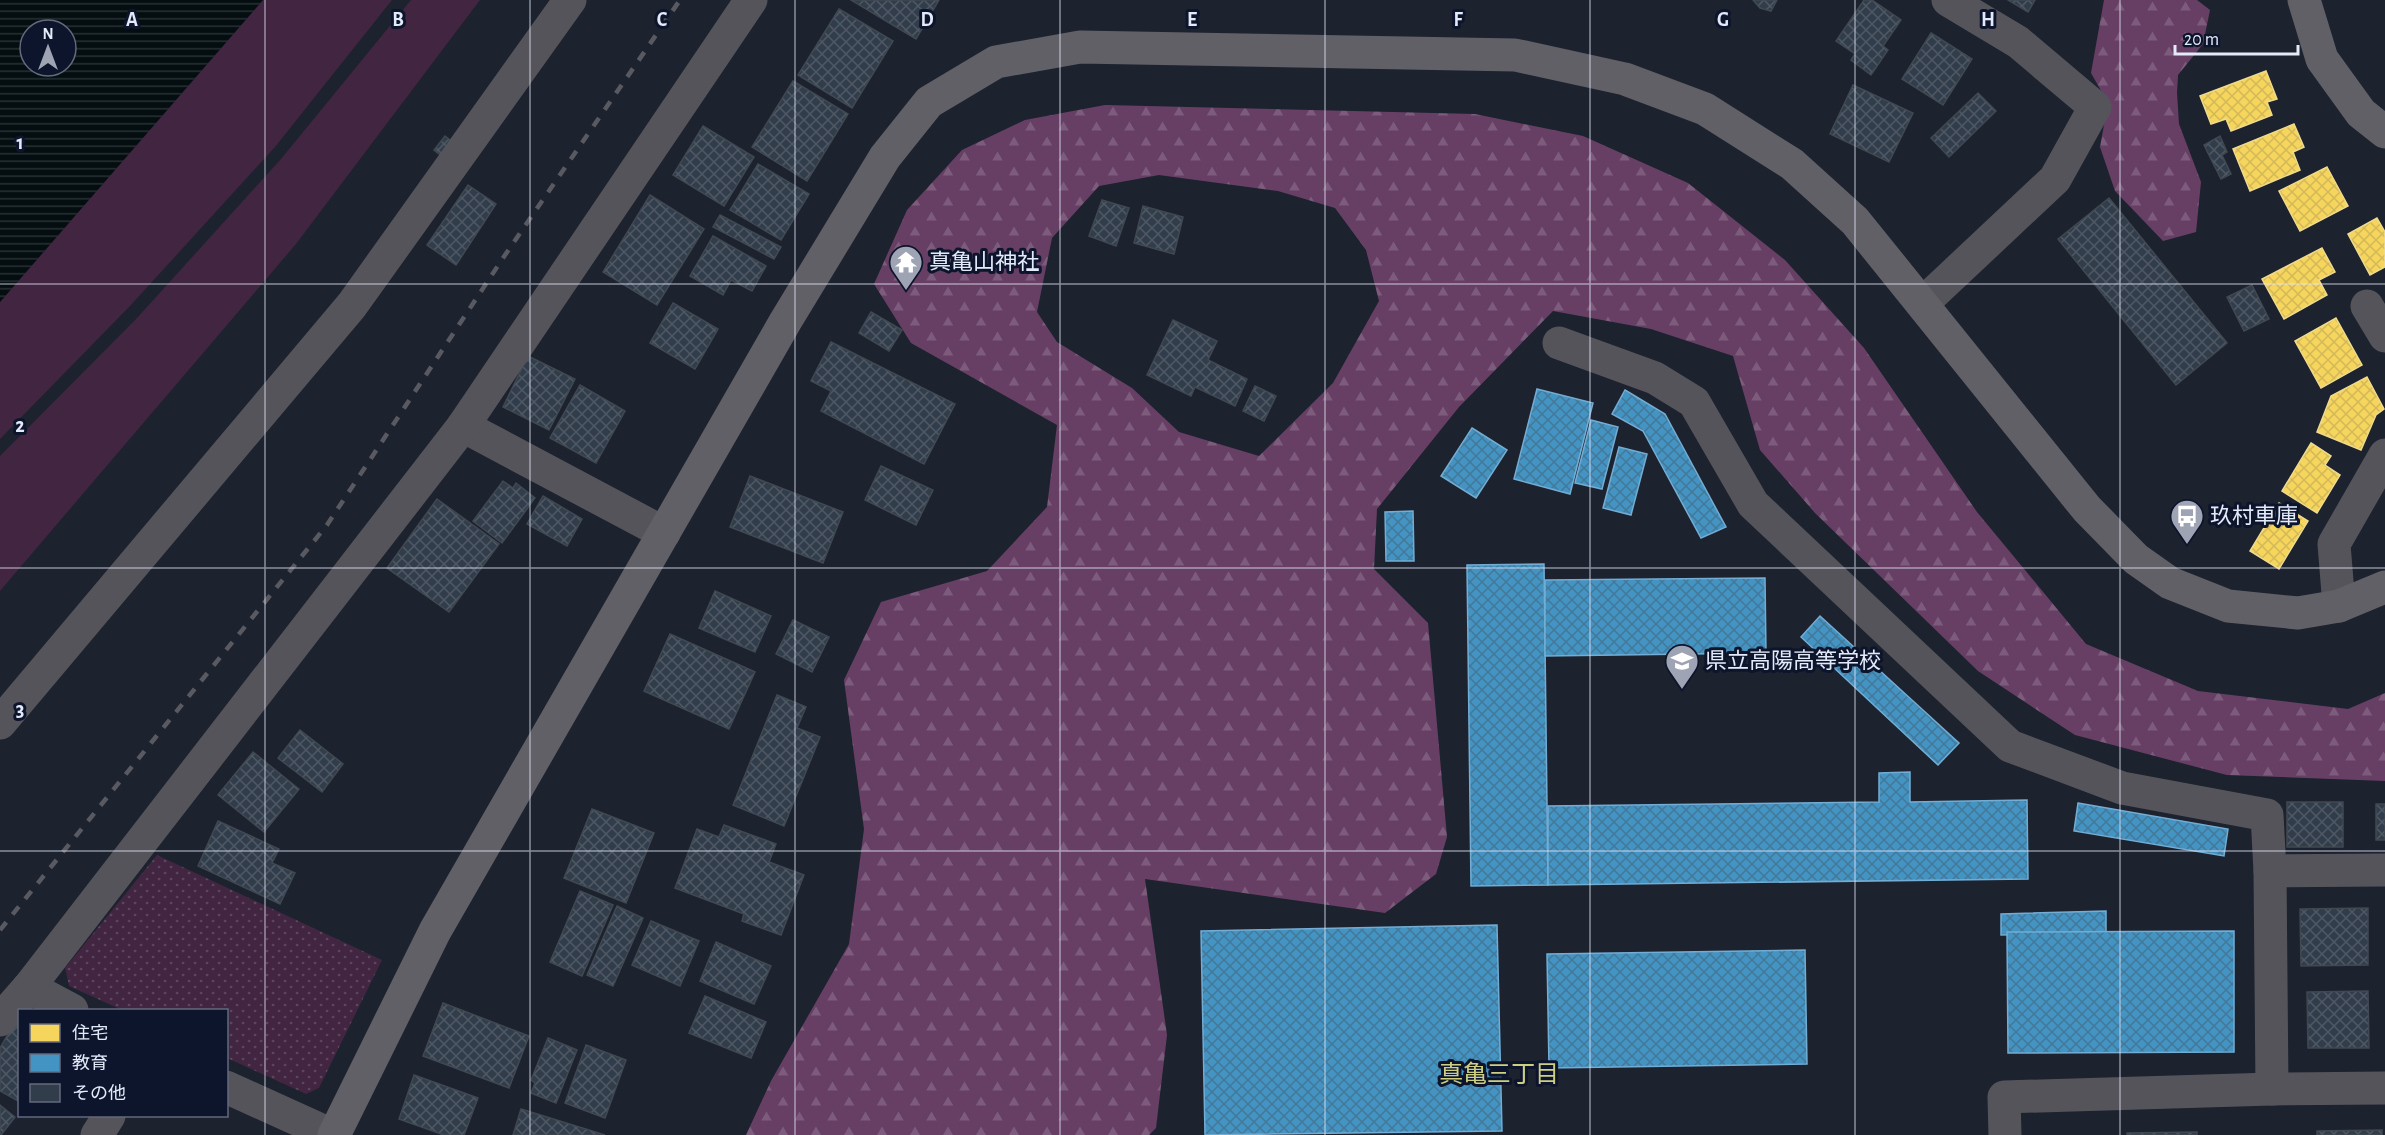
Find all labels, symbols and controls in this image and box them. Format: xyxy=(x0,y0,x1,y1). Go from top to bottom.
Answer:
text: A xyxy=(126,10,138,30)
text: B xyxy=(392,10,404,30)
text: C xyxy=(657,10,668,30)
text: D xyxy=(920,10,934,30)
text: E xyxy=(1187,10,1197,30)
text: F xyxy=(1453,10,1463,30)
text: G xyxy=(1717,10,1729,30)
text: H xyxy=(1981,10,1995,30)
north arrow xyxy=(18,18,78,78)
scale bar xyxy=(2175,18,2298,56)
text: N xyxy=(42,26,54,42)
text: 20 m xyxy=(2184,31,2219,49)
text: 1 xyxy=(16,133,24,153)
temple icon: 真亀山神社 xyxy=(888,244,924,291)
place label: 真亀山神社 xyxy=(929,250,1039,273)
text: 2 xyxy=(15,416,25,436)
bus stop icon: 玖村車庫 xyxy=(2169,498,2205,545)
place label: 玖村車庫 xyxy=(2210,504,2298,527)
school or university icon: 県立高陽高等学校 xyxy=(1664,643,1700,690)
place label: 県立高陽高等学校 xyxy=(1705,649,1881,672)
text: 3 xyxy=(16,700,24,720)
legend xyxy=(18,1009,228,1117)
text: 住宅 xyxy=(72,1024,108,1043)
text: 教育 xyxy=(72,1053,108,1073)
district label: 真亀三丁目 xyxy=(1439,1061,1559,1087)
text: その他 xyxy=(72,1084,126,1103)

